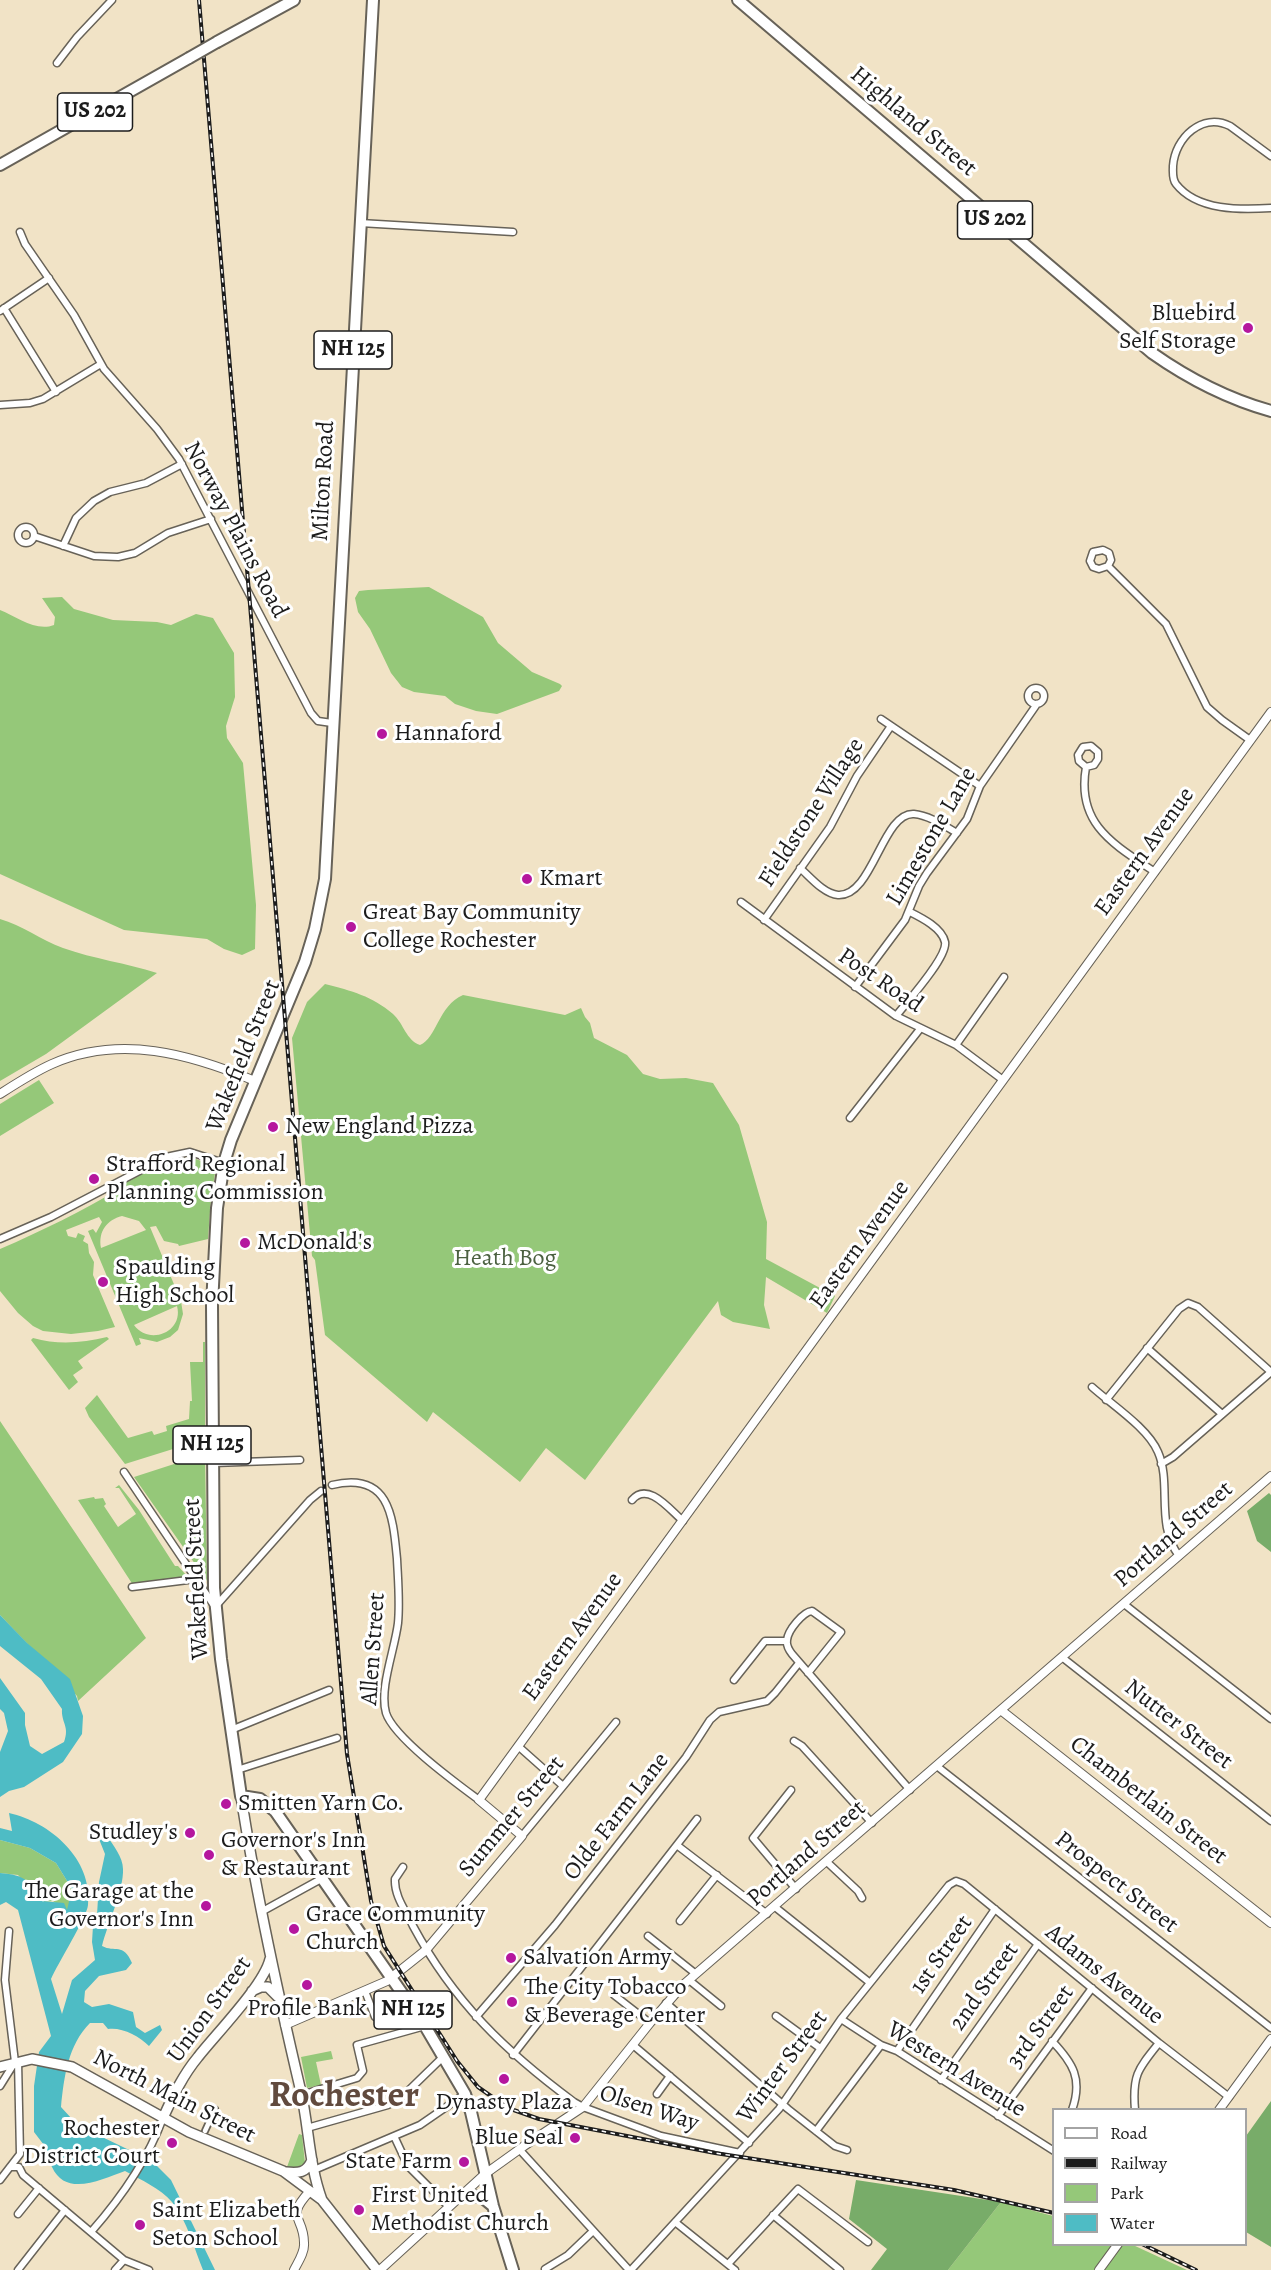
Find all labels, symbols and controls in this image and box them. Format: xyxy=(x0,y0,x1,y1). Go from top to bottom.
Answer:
street label: Highland Street xyxy=(844,61,982,183)
road number: US 202 xyxy=(58,93,132,131)
road number: US 202 xyxy=(958,201,1032,239)
place label: Bluebird Self Storage xyxy=(1119,300,1236,356)
marker: Bluebird Self Storage xyxy=(1241,321,1255,335)
road number: NH 125 xyxy=(314,331,392,369)
street label: Milton Road xyxy=(306,420,342,542)
street label: Norway Plains Road xyxy=(176,437,294,623)
place label: Hannaford xyxy=(394,720,502,748)
marker: Hannaford xyxy=(375,727,389,741)
street label: Fieldstone Village xyxy=(753,733,871,893)
street label: Limestone Lane xyxy=(881,763,983,911)
street label: Eastern Avenue xyxy=(1089,782,1201,922)
place label: Kmart xyxy=(539,865,602,893)
marker: Kmart xyxy=(520,872,534,886)
place label: Great Bay Community College Rochester xyxy=(363,899,581,955)
marker: Great Bay Community College Rochester xyxy=(344,920,358,934)
street label: Post Road xyxy=(832,942,928,1020)
street label: Wakefield Street xyxy=(200,976,288,1136)
place label: New England Pizza xyxy=(285,1113,474,1141)
marker: New England Pizza xyxy=(266,1120,280,1134)
place label: Strafford Regional Planning Commission xyxy=(106,1151,324,1207)
marker: Strafford Regional Planning Commission xyxy=(87,1172,101,1186)
street label: Eastern Avenue xyxy=(804,1175,916,1315)
place label: McDonald's xyxy=(257,1229,372,1257)
marker: McDonald's xyxy=(238,1236,252,1250)
park label: Heath Bog xyxy=(453,1245,557,1273)
place label: Spaulding High School xyxy=(115,1254,234,1310)
marker: Spaulding High School xyxy=(96,1275,110,1289)
road number: NH 125 xyxy=(173,1426,251,1464)
street label: Portland Street xyxy=(1109,1476,1239,1594)
street label: Wakefield Street xyxy=(178,1498,216,1660)
street label: Eastern Avenue xyxy=(517,1567,629,1707)
street label: Allen Street xyxy=(356,1592,392,1706)
street label: Nutter Street xyxy=(1118,1674,1238,1776)
street label: Chamberlain Street xyxy=(1064,1731,1232,1871)
street label: Olde Farm Lane xyxy=(558,1747,676,1887)
street label: Summer Street xyxy=(453,1751,571,1883)
place label: Smitten Yarn Co. xyxy=(238,1790,404,1818)
street label: Portland Street xyxy=(742,1795,872,1913)
marker: Smitten Yarn Co. xyxy=(219,1797,233,1811)
place label: Studley's xyxy=(89,1819,178,1847)
marker: Studley's xyxy=(183,1826,197,1840)
street label: Prospect Street xyxy=(1048,1826,1184,1940)
place label: Governor's Inn & Restaurant xyxy=(221,1827,366,1883)
marker: Governor's Inn & Restaurant xyxy=(202,1848,216,1862)
place label: The Garage at the Governor's Inn xyxy=(25,1878,194,1934)
marker: The Garage at the Governor's Inn xyxy=(199,1899,213,1913)
place label: Grace Community Church xyxy=(306,1901,485,1957)
street label: 1st Street xyxy=(905,1910,979,2000)
street label: Adams Avenue xyxy=(1039,1919,1169,2031)
marker: Grace Community Church xyxy=(287,1922,301,1936)
street label: 2nd Street xyxy=(944,1937,1026,2037)
place label: Salvation Army xyxy=(523,1944,671,1972)
street label: Union Street xyxy=(162,1951,258,2069)
marker: Salvation Army xyxy=(504,1951,518,1965)
place label: The City Tobacco & Beverage Center xyxy=(524,1974,705,2030)
marker: Profile Bank xyxy=(300,1978,314,1992)
street label: 3rd Street xyxy=(1001,1980,1081,2074)
road number: NH 125 xyxy=(374,1991,452,2029)
place label: Profile Bank xyxy=(247,1995,367,2023)
marker: The City Tobacco & Beverage Center xyxy=(505,1995,519,2009)
street label: Winter Street xyxy=(731,2005,835,2129)
street label: Western Avenue xyxy=(881,2016,1031,2124)
street label: North Main Street xyxy=(88,2044,260,2150)
marker: Dynasty Plaza xyxy=(497,2072,511,2086)
district label: Rochester xyxy=(269,2075,419,2119)
street label: Olsen Way xyxy=(596,2079,702,2139)
place label: Dynasty Plaza xyxy=(435,2089,573,2117)
legend xyxy=(1052,2108,1247,2246)
place label: Rochester District Court xyxy=(23,2115,160,2171)
text: Road xyxy=(1110,2121,1147,2145)
place label: Blue Seal xyxy=(474,2124,563,2152)
marker: Blue Seal xyxy=(568,2131,582,2145)
marker: Rochester District Court xyxy=(165,2136,179,2150)
place label: State Farm xyxy=(345,2148,452,2176)
text: Railway xyxy=(1110,2151,1167,2175)
marker: State Farm xyxy=(457,2155,471,2169)
text: Park xyxy=(1110,2181,1144,2205)
place label: First United Methodist Church xyxy=(371,2182,549,2238)
place label: Saint Elizabeth Seton School xyxy=(152,2197,301,2253)
marker: First United Methodist Church xyxy=(352,2203,366,2217)
text: Water xyxy=(1110,2211,1155,2235)
marker: Saint Elizabeth Seton School xyxy=(133,2218,147,2232)

